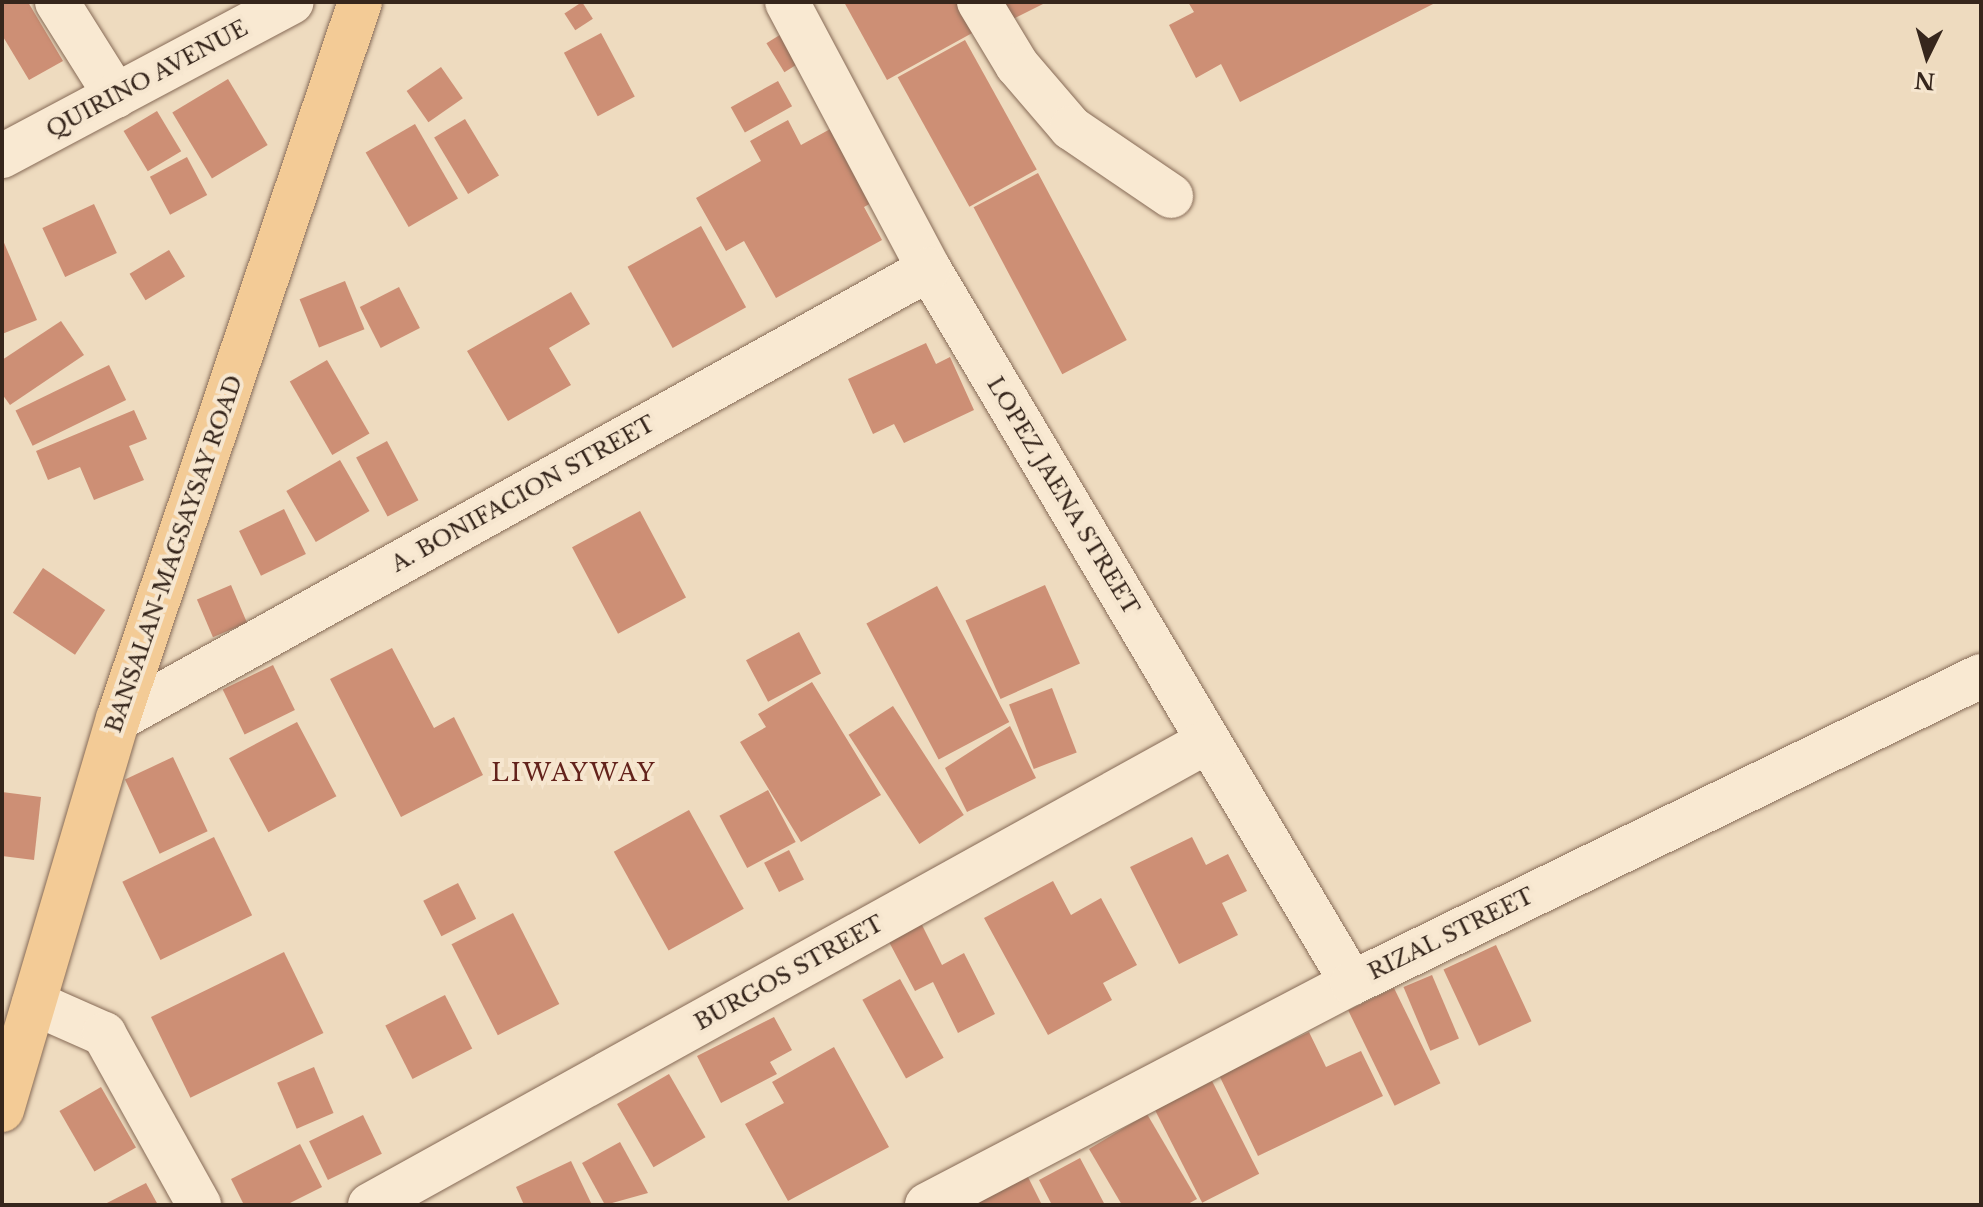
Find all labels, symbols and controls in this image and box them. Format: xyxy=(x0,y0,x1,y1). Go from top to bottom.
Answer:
street label: QUIRINO AVENUE xyxy=(41,15,253,143)
north arrow xyxy=(1887,16,1967,96)
text: N xyxy=(1913,66,1936,95)
street label: BANSALAN-MAGSAYSAY ROAD xyxy=(100,372,248,736)
street label: LOPEZ JAENA STREET xyxy=(981,372,1145,620)
street label: A. BONIFACION STREET xyxy=(387,410,659,578)
district label: LIWAYWAY xyxy=(491,759,657,787)
street label: RIZAL STREET xyxy=(1364,882,1538,986)
street label: BURGOS STREET xyxy=(690,910,888,1036)

